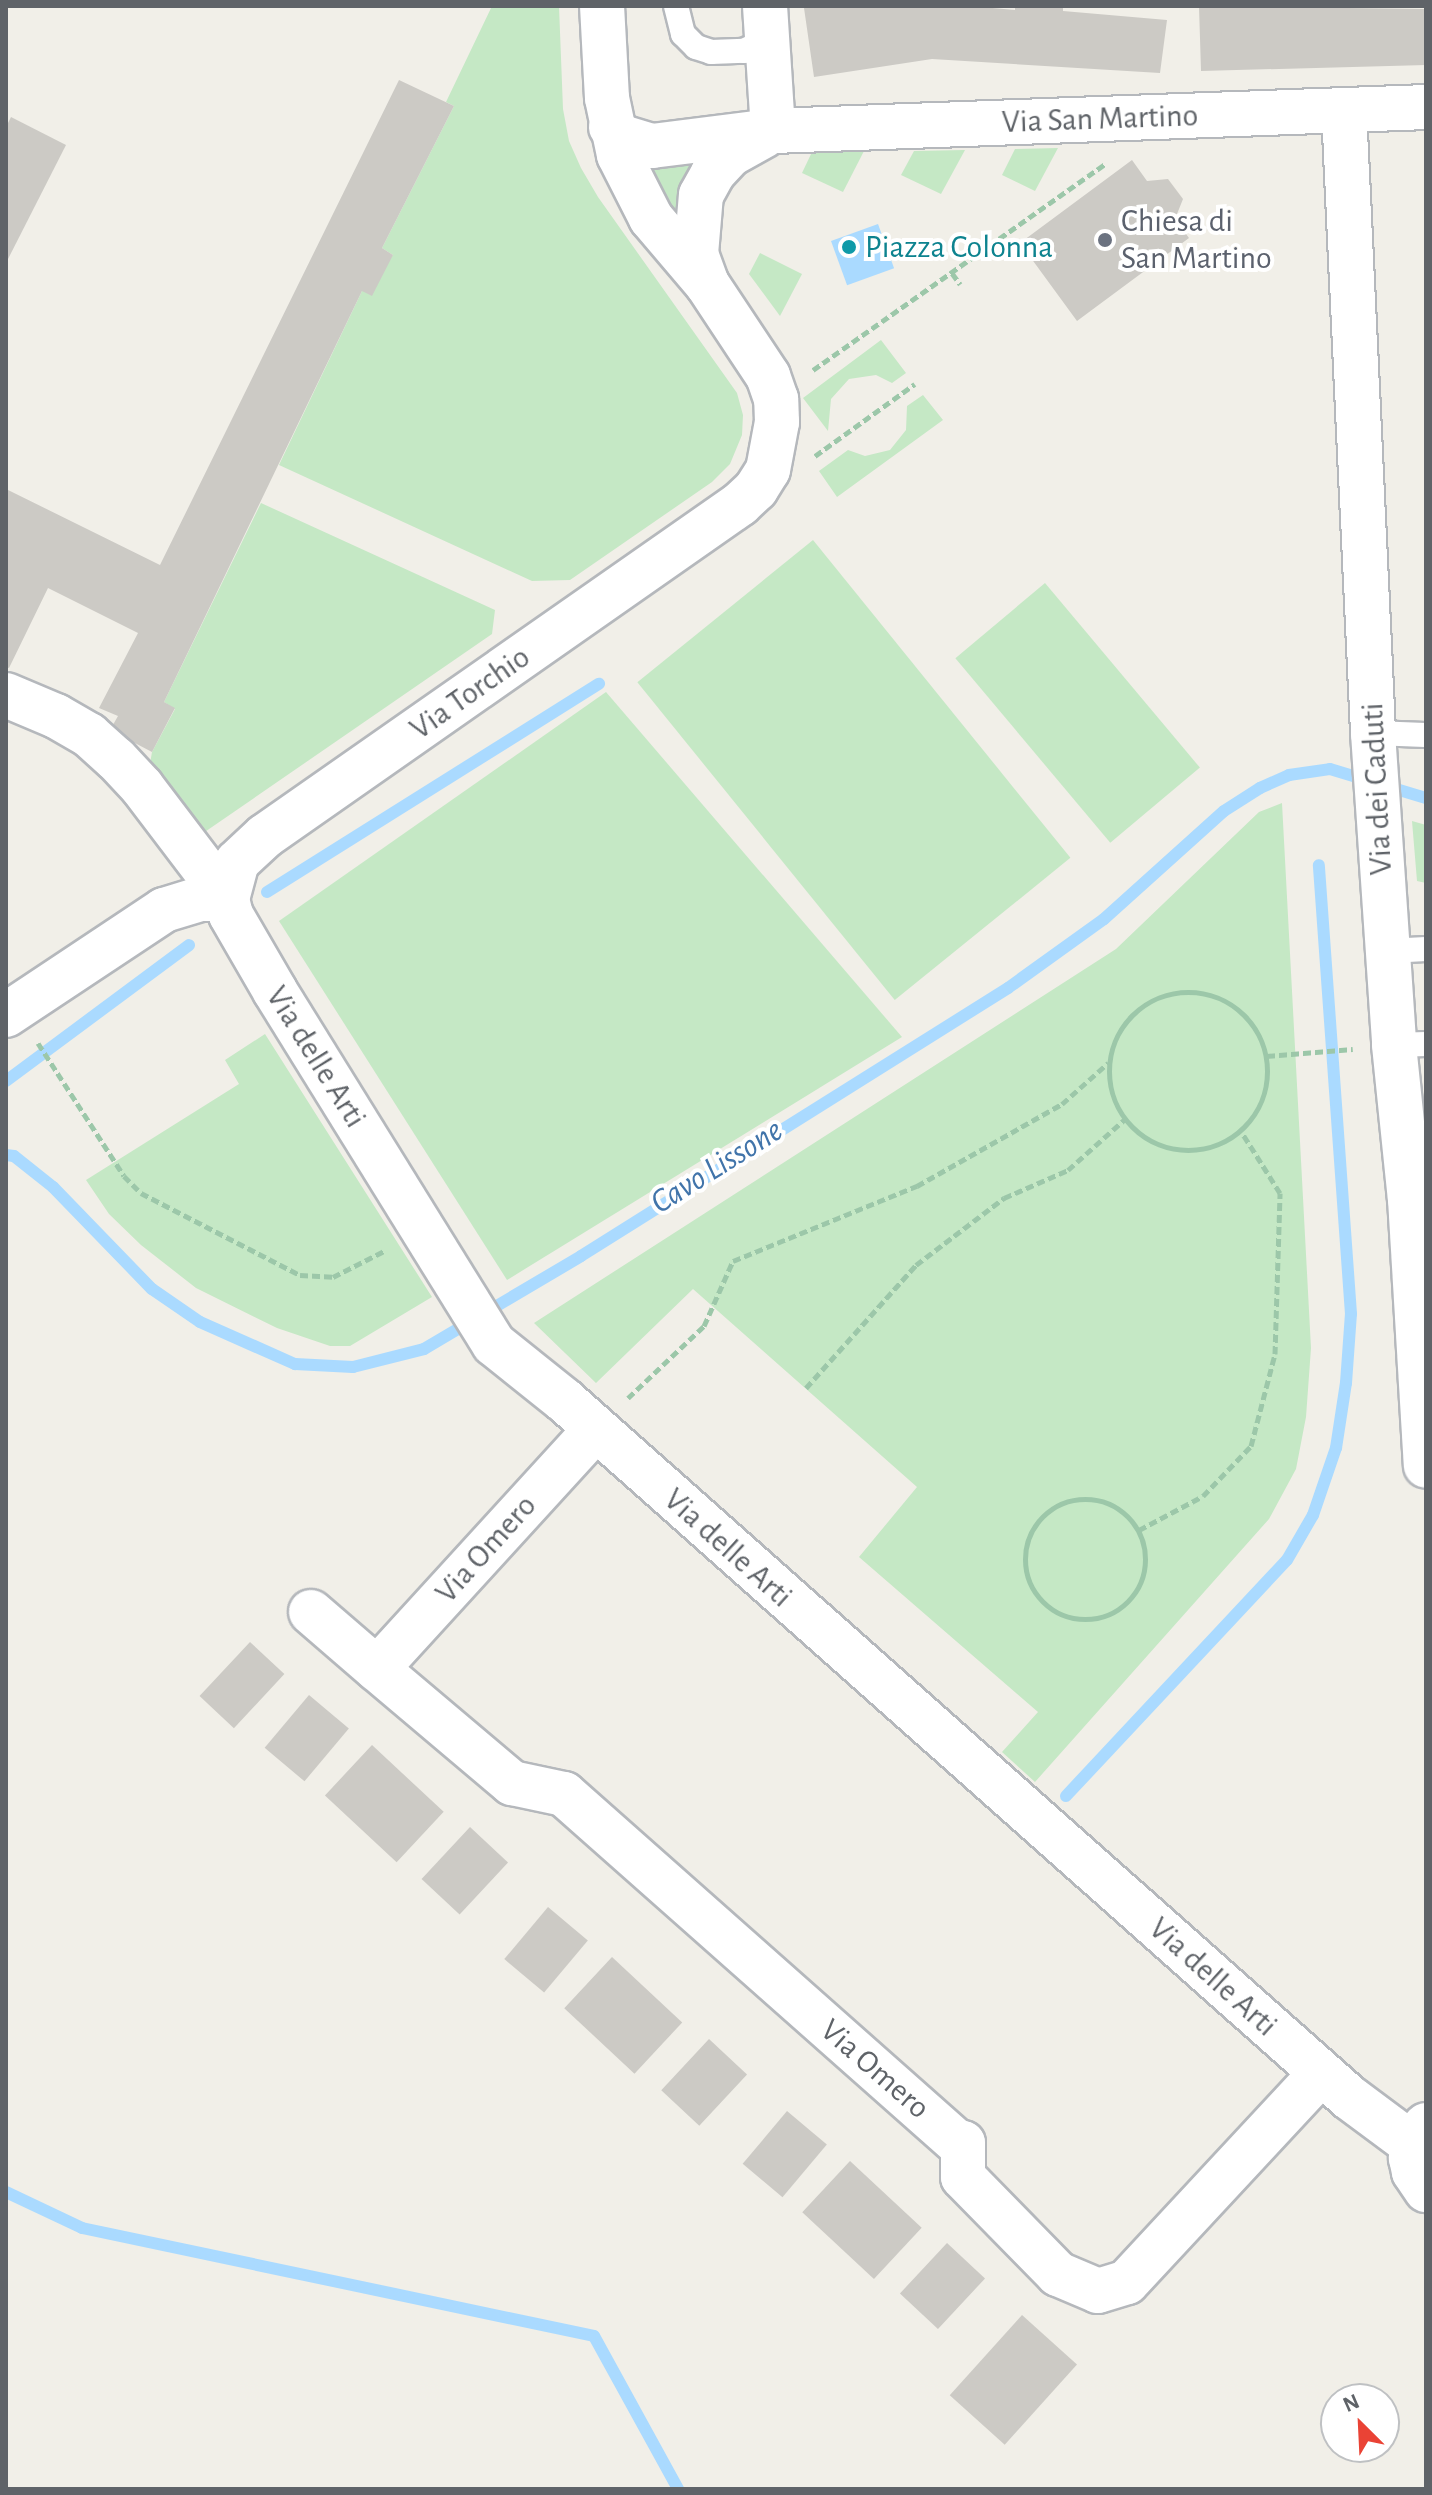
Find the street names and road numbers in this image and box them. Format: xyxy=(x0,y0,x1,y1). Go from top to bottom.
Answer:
street label: Via San Martino xyxy=(1001,96,1199,142)
street label: Via Torchio xyxy=(403,638,537,748)
street label: Via dei Caduti xyxy=(1353,702,1401,876)
street label: Via delle Arti xyxy=(257,979,375,1135)
street label: Via delle Arti xyxy=(656,1480,800,1616)
street label: Via Omero xyxy=(427,1487,545,1611)
street label: Via delle Arti xyxy=(1141,1909,1285,2045)
street label: Via Omero xyxy=(812,2011,938,2127)

